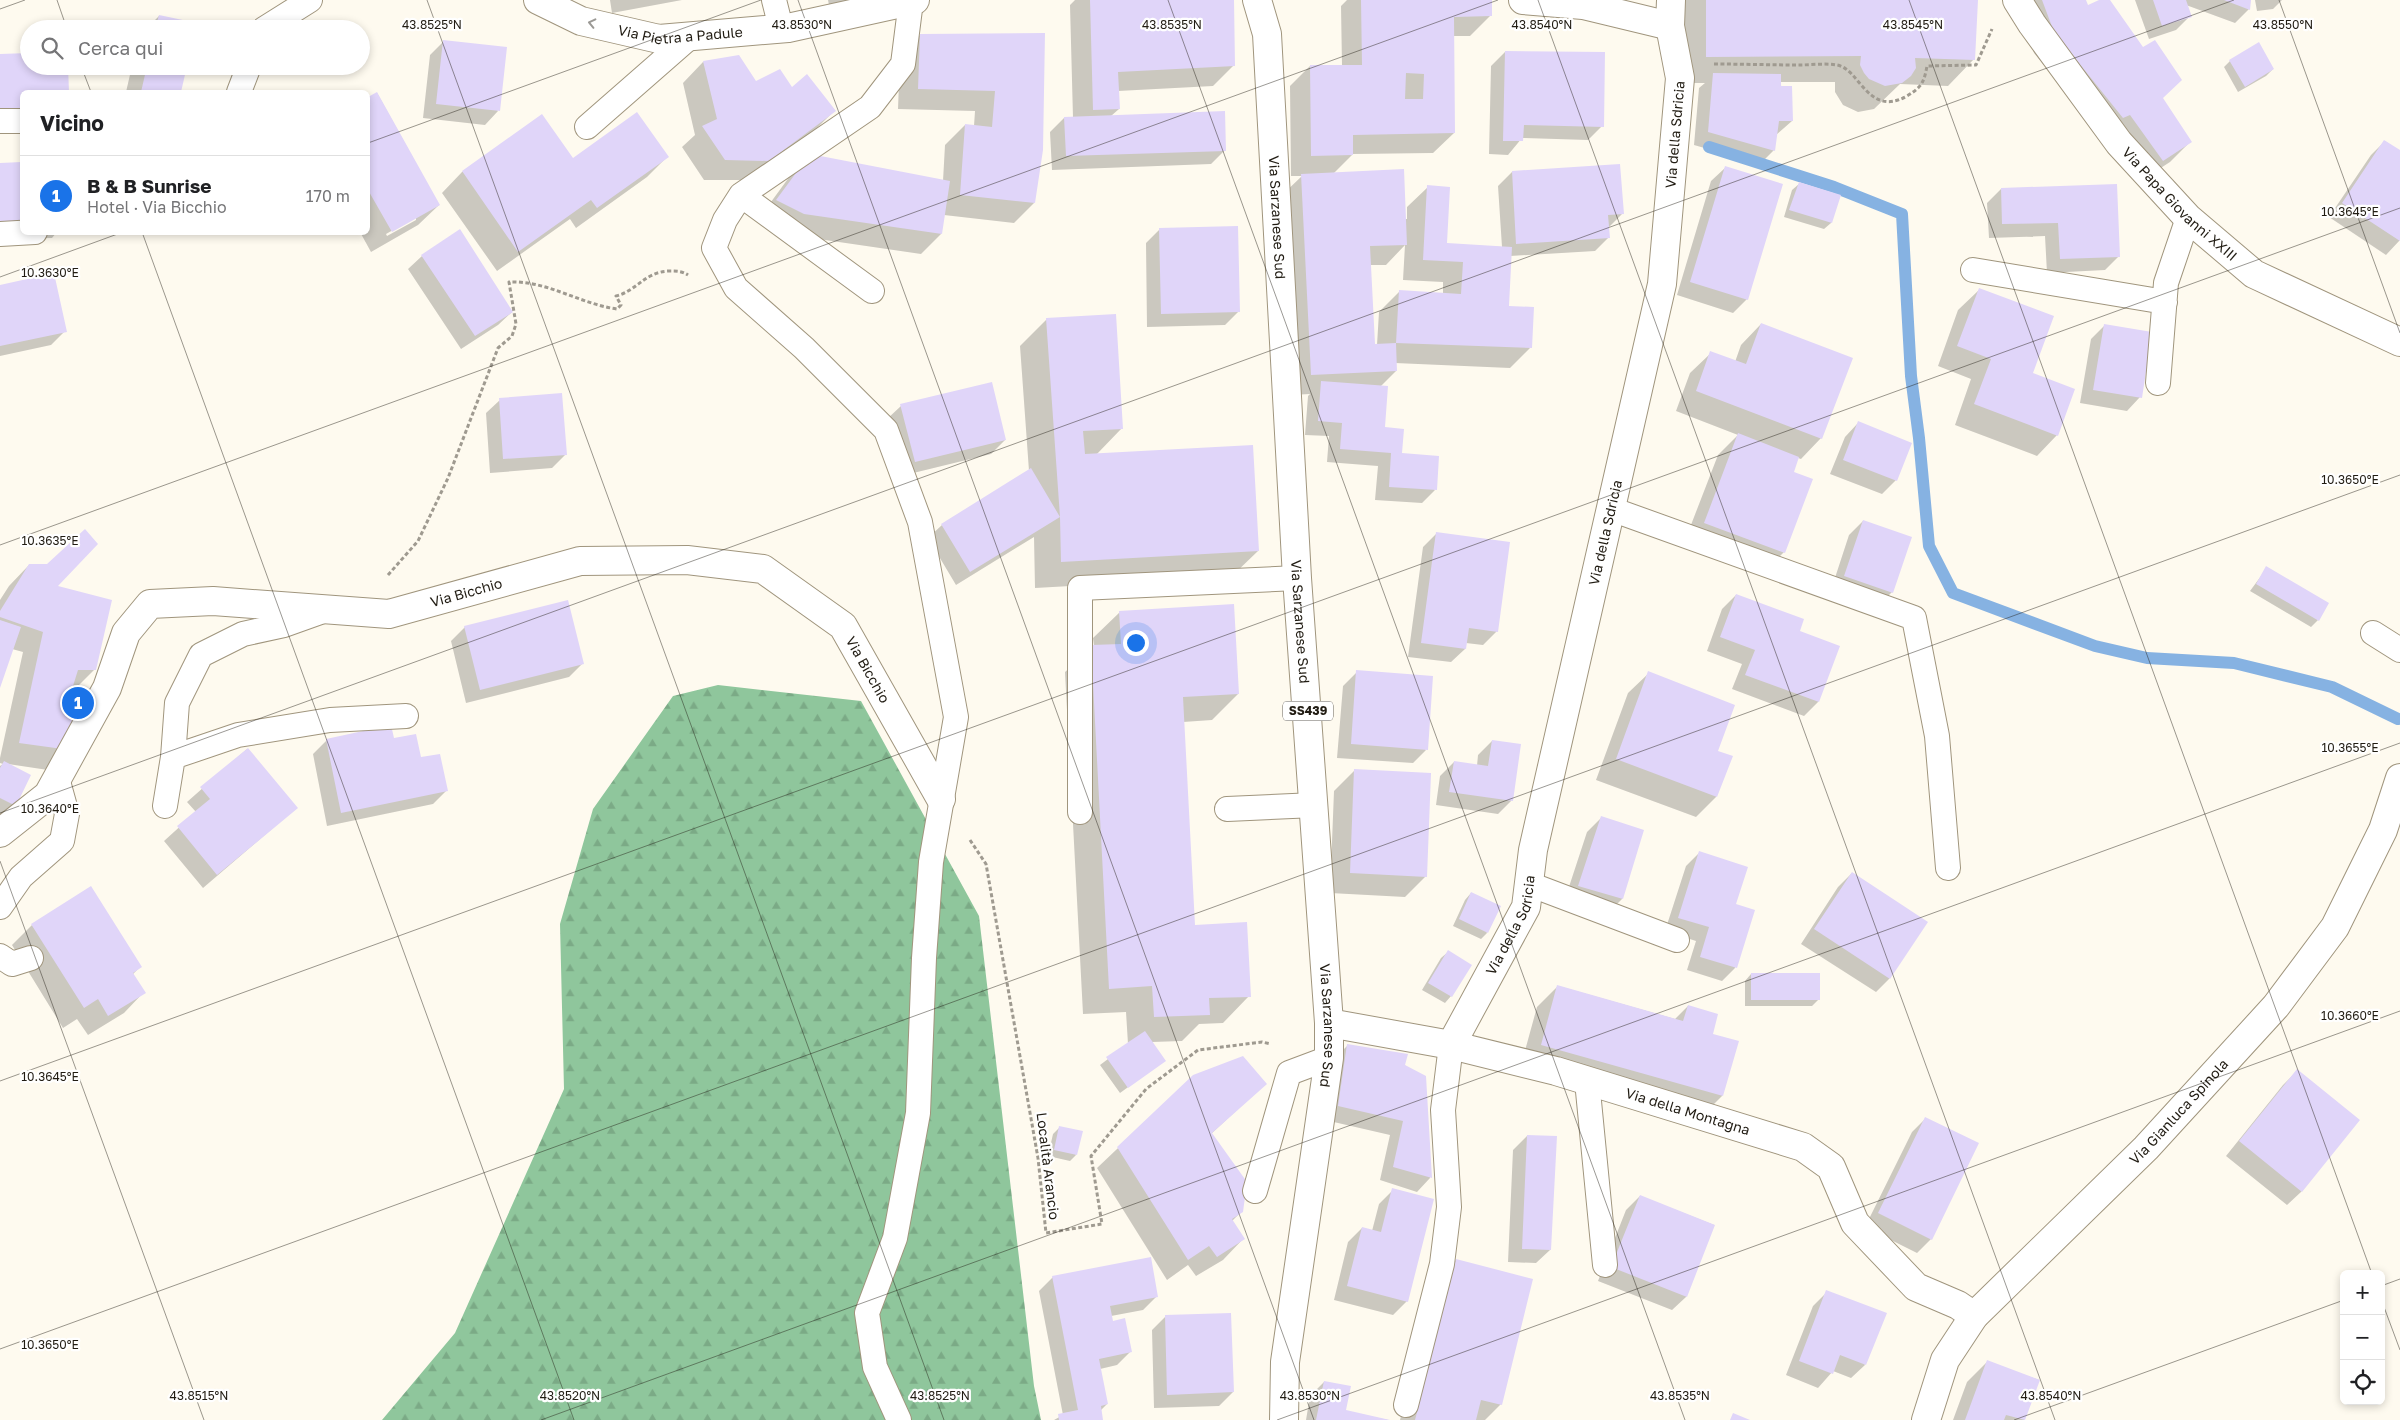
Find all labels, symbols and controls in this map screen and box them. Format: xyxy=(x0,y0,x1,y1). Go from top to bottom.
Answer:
text: 43.8525°N xyxy=(402,17,462,32)
text: 43.8530°N xyxy=(772,17,832,32)
text: 43.8535°N xyxy=(1142,17,1202,32)
text: 43.8540°N xyxy=(1512,17,1572,32)
text: 43.8545°N xyxy=(1883,17,1943,32)
text: 43.8550°N xyxy=(2253,17,2313,32)
one-way arrow xyxy=(587,18,596,29)
search box xyxy=(20,20,370,75)
street label: Via Pietra a Padule xyxy=(616,21,743,48)
icon: search xyxy=(38,34,66,62)
text: Cerca qui xyxy=(78,36,163,59)
street label: Via della Sdricia xyxy=(1661,80,1688,189)
text: Vicino xyxy=(40,110,104,136)
street label: Via Papa Giovanni XXIII xyxy=(2119,143,2241,264)
street label: Via Sarzanese Sud xyxy=(1266,155,1290,280)
text: B & B Sunrise xyxy=(87,174,212,197)
text: 1 xyxy=(52,186,60,206)
text: 170 m xyxy=(306,186,350,206)
text: Hotel · Via Bicchio xyxy=(87,197,227,217)
text: 10.3645°E xyxy=(2321,204,2379,219)
text: 10.3630°E xyxy=(21,265,79,280)
text: 10.3650°E xyxy=(2321,472,2379,487)
street label: Via della Sdricia xyxy=(1585,478,1625,587)
text: 10.3635°E xyxy=(21,533,79,548)
street label: Via Sarzanese Sud xyxy=(1288,559,1314,684)
street label: Via Bicchio xyxy=(428,574,504,610)
your location xyxy=(1123,630,1149,656)
street label: Via Bicchio xyxy=(843,633,894,706)
pin: 1 xyxy=(62,684,94,722)
road number: SS439 xyxy=(1283,701,1333,720)
text: 10.3655°E xyxy=(2321,740,2379,755)
text: 10.3640°E xyxy=(21,801,79,816)
street label: Via della Sdricia xyxy=(1482,874,1538,978)
street label: Via Sarzanese Sud xyxy=(1317,963,1338,1089)
text: 10.3660°E xyxy=(2321,1008,2379,1023)
street label: Via Gianluca Spinola xyxy=(2126,1055,2231,1168)
text: 10.3645°E xyxy=(21,1069,79,1084)
street label: Via della Montagna xyxy=(1624,1084,1752,1138)
street label: Località Arancio xyxy=(1033,1111,1064,1221)
map controls xyxy=(2340,1270,2385,1405)
button: + xyxy=(2340,1270,2385,1315)
button: − xyxy=(2340,1315,2385,1360)
text: 10.3650°E xyxy=(21,1337,79,1352)
button: locate xyxy=(2340,1360,2385,1405)
text: 43.8515°N xyxy=(170,1388,228,1403)
text: 43.8520°N xyxy=(540,1388,600,1403)
text: 43.8525°N xyxy=(910,1388,970,1403)
text: 43.8530°N xyxy=(1280,1388,1340,1403)
text: 43.8535°N xyxy=(1650,1388,1710,1403)
text: 43.8540°N xyxy=(2021,1388,2081,1403)

